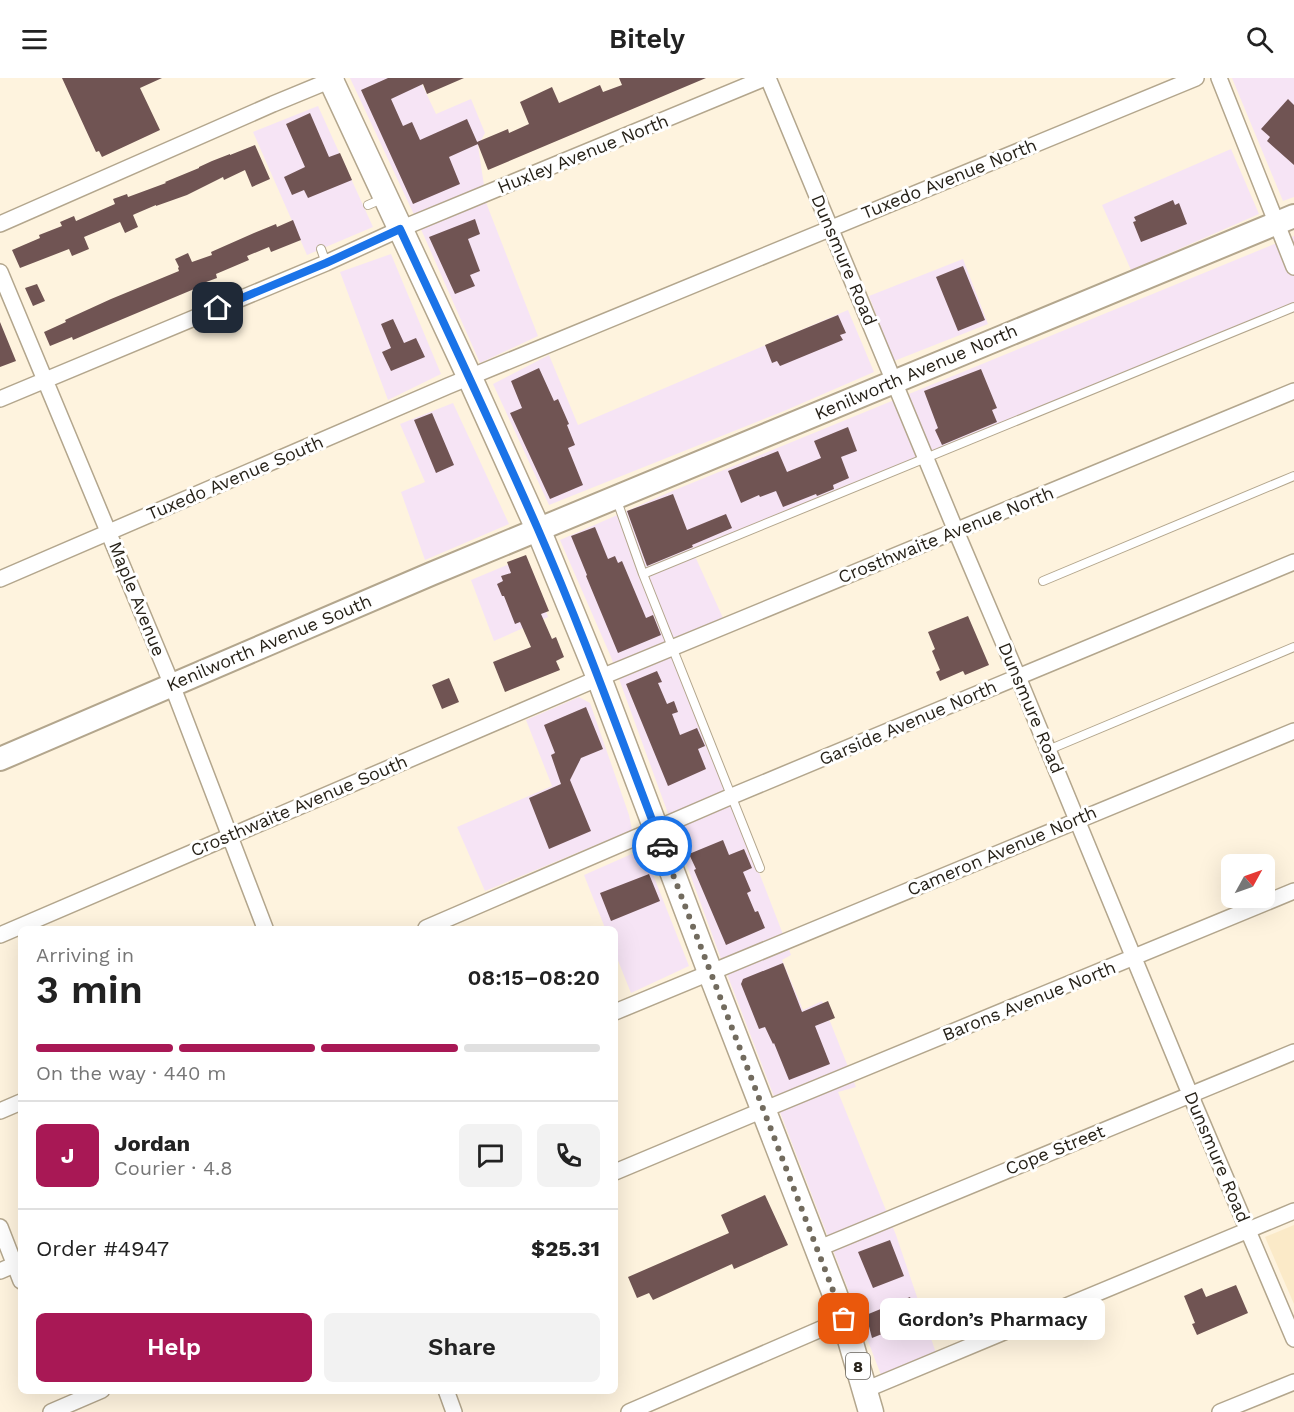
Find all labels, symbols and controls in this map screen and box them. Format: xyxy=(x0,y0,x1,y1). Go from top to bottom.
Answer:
icon: menu xyxy=(18,23,51,56)
text: Bitely xyxy=(609,23,685,55)
icon: search xyxy=(1243,23,1276,56)
street label: Huxley Avenue North xyxy=(494,110,671,197)
street label: Tuxedo Avenue North xyxy=(858,134,1039,223)
street label: Dunsmure Road xyxy=(807,191,882,329)
pin xyxy=(192,282,243,333)
icon: home xyxy=(201,291,234,324)
street label: Kenilworth Avenue North xyxy=(811,319,1020,424)
street label: Tuxedo Avenue South xyxy=(143,431,326,524)
street label: Crosthwaite Avenue North xyxy=(835,482,1057,587)
street label: Maple Avenue xyxy=(105,538,170,659)
street label: Kenilworth Avenue South xyxy=(163,590,375,695)
street label: Dunsmure Road xyxy=(994,639,1069,777)
street label: Garside Avenue North xyxy=(816,676,1000,769)
street label: Crosthwaite Avenue South xyxy=(187,750,410,861)
street label: Cameron Avenue North xyxy=(904,801,1100,900)
courier xyxy=(632,816,692,876)
icon: car xyxy=(646,830,679,863)
north arrow xyxy=(1221,854,1275,908)
map controls xyxy=(1221,854,1275,908)
text: Arriving in xyxy=(36,943,134,967)
street label: Barons Avenue North xyxy=(939,956,1119,1045)
text: 08:15–08:20 xyxy=(467,965,600,990)
text: 3 min xyxy=(36,967,143,1012)
text: On the way · 440 m xyxy=(36,1061,226,1085)
street label: Dunsmure Road xyxy=(1180,1088,1255,1226)
street label: Cope Street xyxy=(1002,1120,1108,1179)
button: chat xyxy=(459,1124,522,1187)
button: phone xyxy=(537,1124,600,1187)
text: Jordan xyxy=(114,1131,190,1156)
text: J xyxy=(61,1143,74,1168)
text: Courier · 4.8 xyxy=(114,1156,233,1180)
text: Order #4947 xyxy=(36,1236,169,1261)
text: $25.31 xyxy=(531,1236,600,1261)
pin xyxy=(818,1293,869,1344)
callout: Gordon’s Pharmacy xyxy=(880,1298,1105,1340)
icon: bag xyxy=(827,1302,860,1335)
text: Gordon’s Pharmacy xyxy=(898,1307,1087,1331)
button: Help xyxy=(36,1313,312,1382)
button: Share xyxy=(324,1313,600,1382)
road number: 8 xyxy=(846,1353,870,1379)

